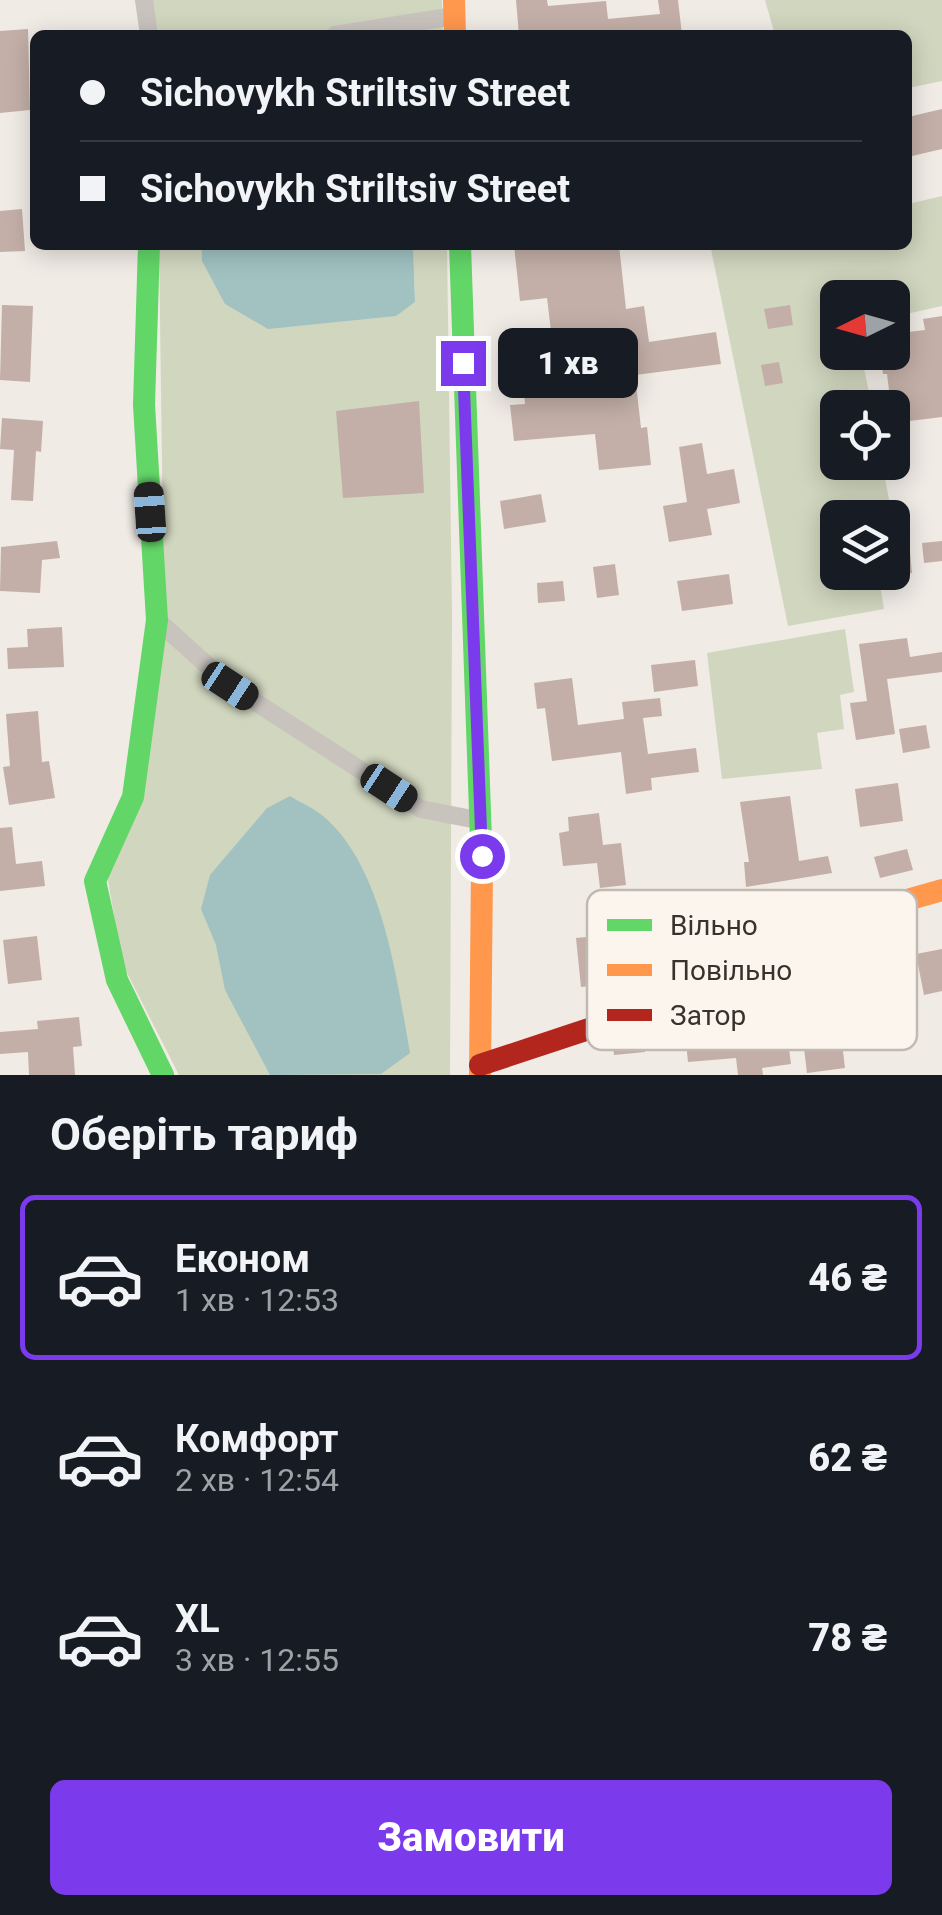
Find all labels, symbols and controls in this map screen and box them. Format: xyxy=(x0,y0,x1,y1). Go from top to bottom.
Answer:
text: Sichovykh Striltsiv Street xyxy=(140,71,570,115)
text: Sichovykh Striltsiv Street xyxy=(140,167,570,211)
north arrow xyxy=(820,280,910,370)
map controls xyxy=(820,280,910,590)
callout: 1 хв xyxy=(498,328,638,398)
route end xyxy=(441,341,486,386)
text: 1 хв xyxy=(538,344,598,382)
button: locate xyxy=(820,390,910,480)
car xyxy=(133,481,167,543)
button: layers xyxy=(820,500,910,590)
car xyxy=(197,657,263,715)
car xyxy=(356,759,422,817)
route start xyxy=(460,834,505,879)
legend xyxy=(587,890,917,1050)
text: Вільно xyxy=(670,909,758,942)
text: Повільно xyxy=(670,954,792,987)
text: Затор xyxy=(670,999,746,1032)
text: Оберіть тариф xyxy=(50,1108,358,1161)
icon: car xyxy=(55,1233,145,1323)
text: Економ xyxy=(175,1237,310,1281)
text: 46 ₴ xyxy=(808,1256,887,1300)
text: 1 хв · 12:53 xyxy=(175,1281,339,1319)
icon: car xyxy=(55,1413,145,1503)
text: Комфорт xyxy=(175,1417,338,1461)
text: 62 ₴ xyxy=(808,1436,887,1480)
text: 2 хв · 12:54 xyxy=(175,1461,339,1499)
icon: car xyxy=(55,1593,145,1683)
text: XL xyxy=(175,1597,220,1641)
text: 78 ₴ xyxy=(808,1616,887,1660)
text: 3 хв · 12:55 xyxy=(175,1641,339,1679)
button: Замовити xyxy=(50,1780,892,1895)

